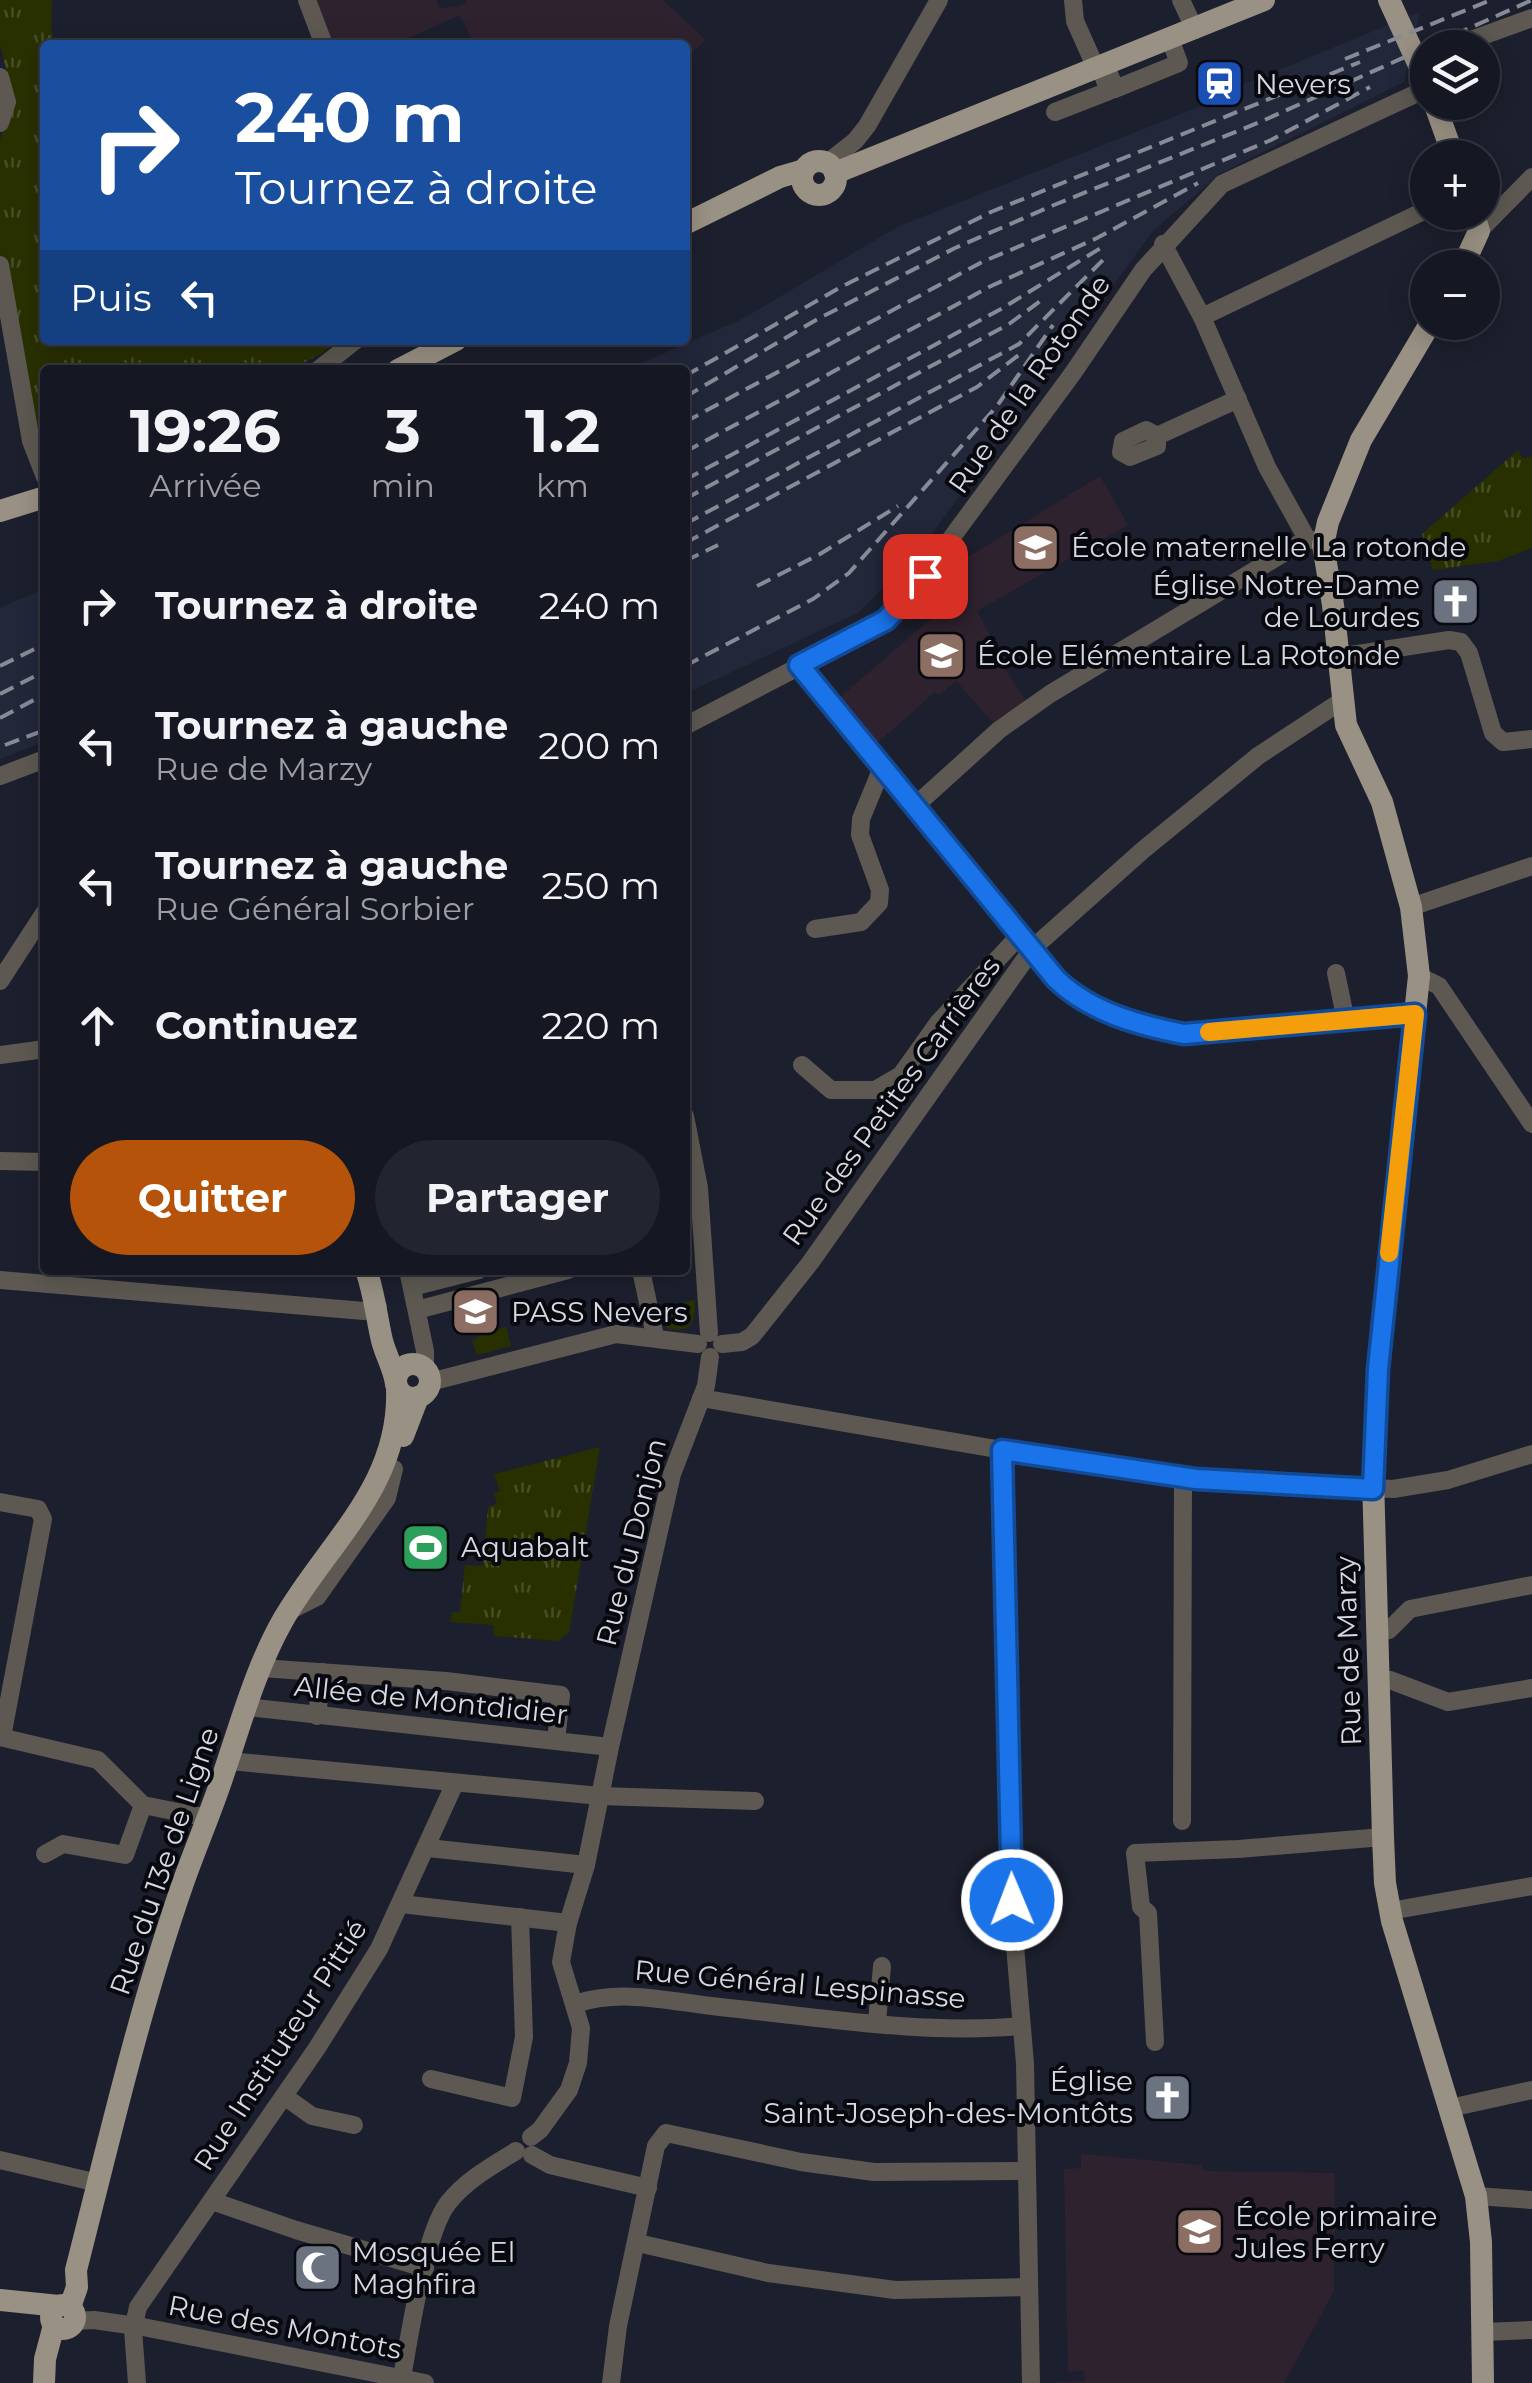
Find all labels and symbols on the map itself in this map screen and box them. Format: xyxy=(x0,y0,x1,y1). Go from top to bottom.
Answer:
station icon: Nevers xyxy=(1194,58,1246,110)
place label: Nevers xyxy=(1255,67,1351,101)
street label: Rue de la Rotonde xyxy=(941,268,1117,500)
school or university icon: École maternelle La rotonde xyxy=(1010,521,1062,573)
place label: École maternelle La rotonde xyxy=(1071,530,1467,564)
pin xyxy=(883,534,968,619)
place label: Église Notre-Dame de Lourdes xyxy=(1153,568,1420,634)
church icon: Église Notre-Dame de Lourdes xyxy=(1429,575,1481,627)
school or university icon: École Elémentaire La Rotonde xyxy=(916,629,968,681)
place label: École Elémentaire La Rotonde xyxy=(977,638,1400,672)
street label: Rue des Petites Carrières xyxy=(775,950,1007,1252)
school or university icon: PASS Nevers xyxy=(450,1286,502,1338)
place label: PASS Nevers xyxy=(511,1295,688,1329)
street label: Rue du Donjon xyxy=(589,1435,673,1649)
sports icon: Aquabalt xyxy=(400,1521,452,1573)
place label: Aquabalt xyxy=(461,1530,589,1564)
street label: Rue de Marzy xyxy=(1328,1555,1368,1747)
street label: Allée de Montdidier xyxy=(293,1669,569,1731)
street label: Rue du 13e de Ligne xyxy=(102,1723,226,1999)
position arrow xyxy=(960,1848,1064,1952)
street label: Rue Instituteur Pittié xyxy=(186,1913,374,2177)
street label: Rue Général Lespinasse xyxy=(633,1953,967,2015)
place label: Église Saint-Joseph-des-Montôts xyxy=(764,2064,1133,2130)
church icon: Église Saint-Joseph-des-Montôts xyxy=(1142,2071,1194,2123)
place label: École primaire Jules Ferry xyxy=(1234,2199,1437,2265)
school or university icon: École primaire Jules Ferry xyxy=(1174,2206,1226,2258)
place label: Mosquée El Maghfira xyxy=(352,2235,515,2301)
mosque icon: Mosquée El Maghfira xyxy=(291,2242,343,2294)
street label: Rue des Montots xyxy=(166,2288,404,2366)

